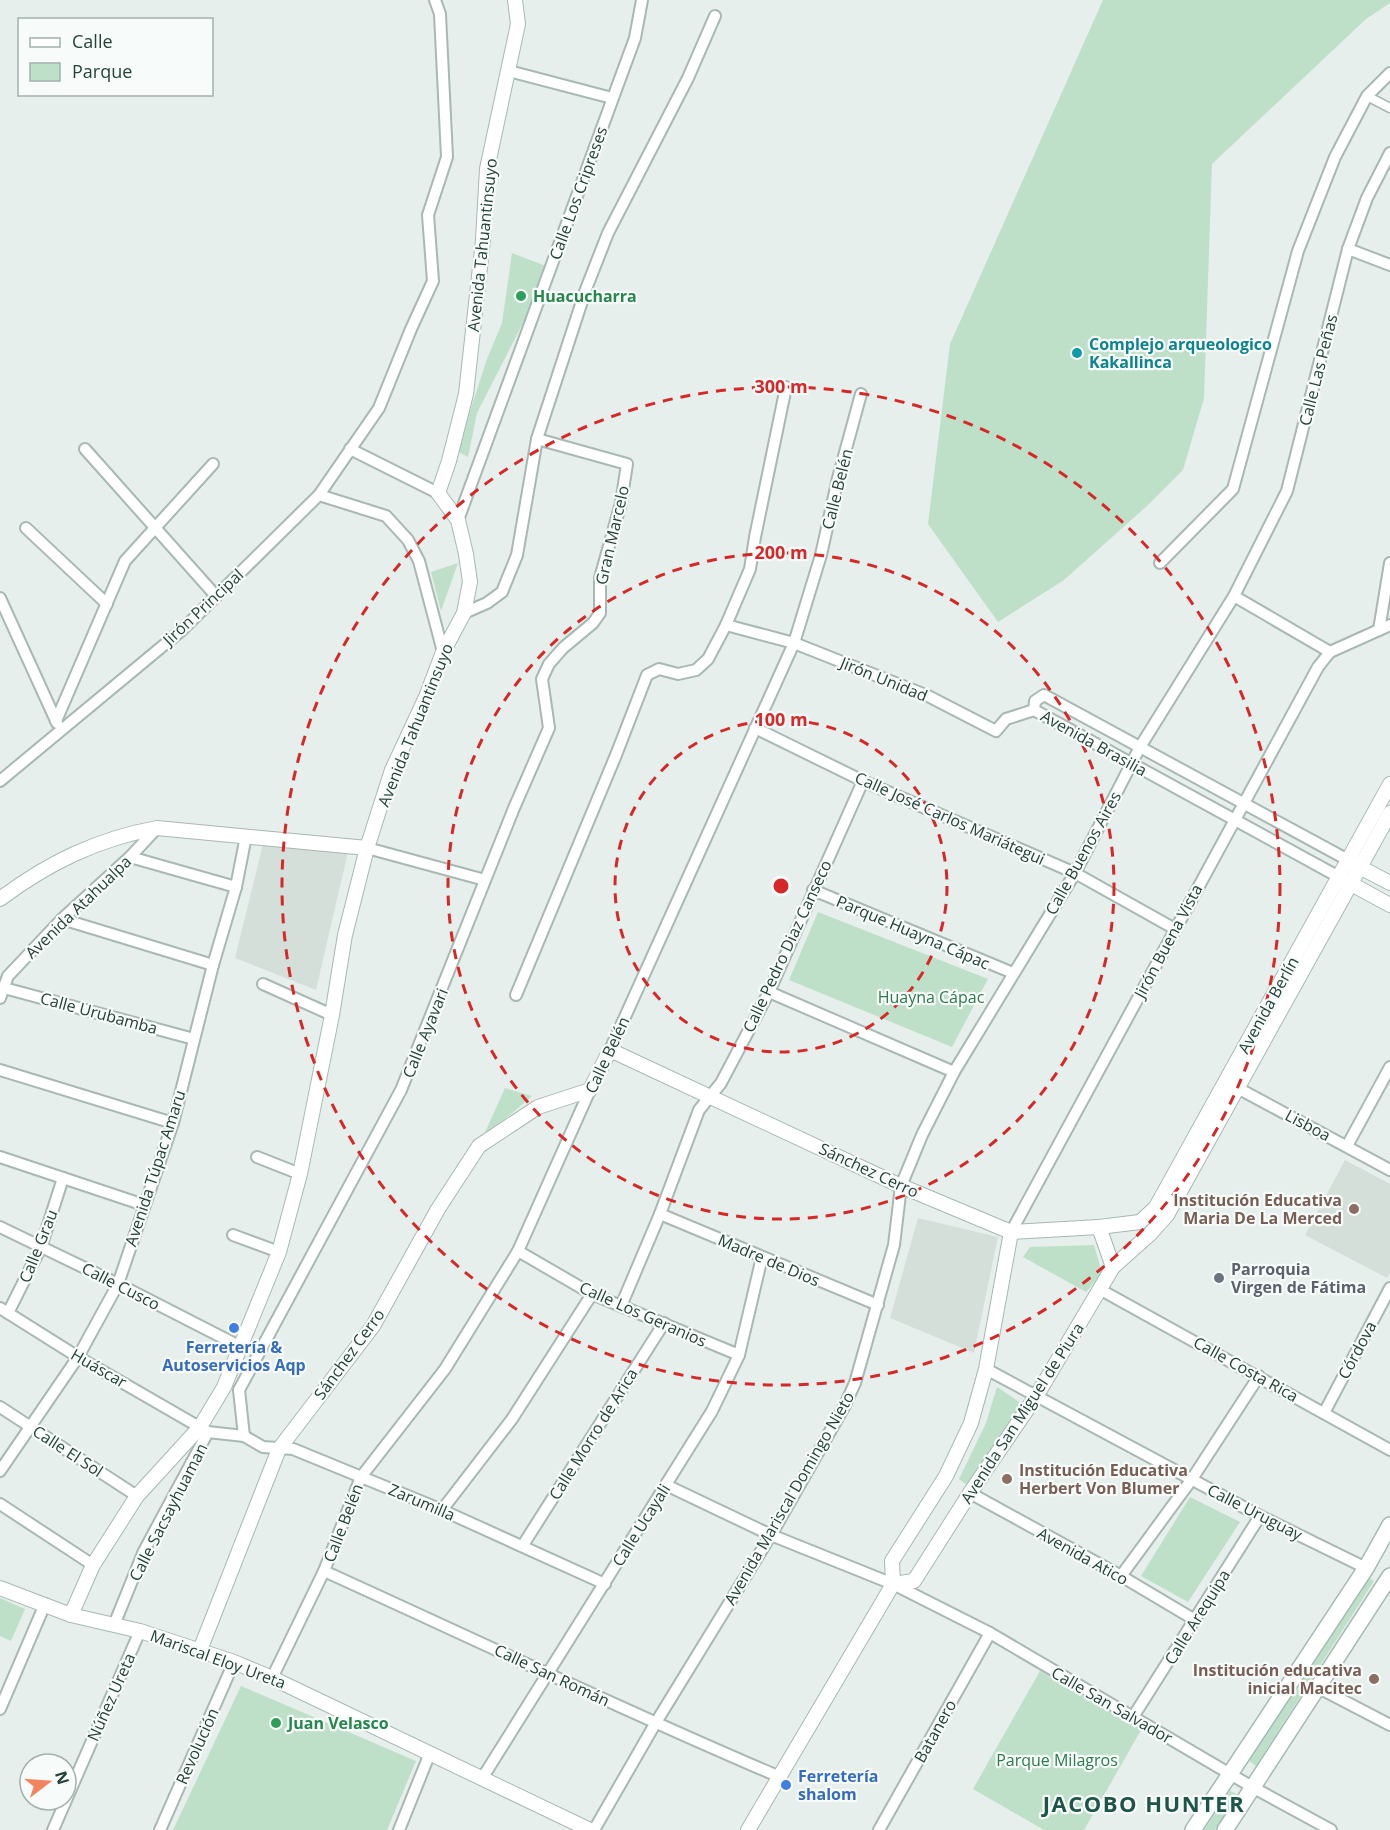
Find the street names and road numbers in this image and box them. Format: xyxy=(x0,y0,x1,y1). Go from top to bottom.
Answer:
street label: Calle Los Cripreses xyxy=(544,123,612,263)
street label: Avenida Tahuantinsuyo xyxy=(462,157,502,333)
street label: Calle Las Peñas xyxy=(1294,312,1342,428)
street label: Calle Belén xyxy=(816,446,858,532)
street label: Gran Marcelo xyxy=(590,483,634,587)
street label: Jirón Principal xyxy=(156,564,248,651)
street label: Avenida Tahuantinsuyo xyxy=(372,640,458,810)
street label: Jirón Unidad xyxy=(835,651,931,707)
street label: Avenida Brasilia xyxy=(1037,705,1151,781)
street label: Calle José Carlos Mariátegui xyxy=(852,766,1048,870)
street label: Calle Buenos Aires xyxy=(1040,787,1126,919)
street label: Avenida Atahualpa xyxy=(20,851,136,963)
street label: Calle Pedro Diaz Canseco xyxy=(737,856,837,1036)
street label: Jirón Buena Vista xyxy=(1128,880,1207,1004)
street label: Parque Huayna Cápac xyxy=(833,890,993,974)
street label: Avenida Berlín xyxy=(1232,953,1304,1057)
street label: Calle Ayavari xyxy=(397,985,453,1081)
street label: Calle Urubamba xyxy=(38,987,160,1039)
street label: Calle Belén xyxy=(580,1013,634,1097)
street label: Avenida Túpac Amaru xyxy=(119,1087,191,1249)
street label: Lisboa xyxy=(1282,1104,1334,1146)
street label: Sánchez Cerro xyxy=(816,1137,922,1203)
street label: Calle Grau xyxy=(13,1206,63,1286)
street label: Madre de Dios xyxy=(715,1229,823,1291)
street label: Calle Cusco xyxy=(78,1257,164,1315)
street label: Calle Los Geranios xyxy=(576,1276,710,1352)
street label: Sánchez Cerro xyxy=(309,1304,389,1404)
street label: Córdova xyxy=(1333,1317,1381,1383)
street label: Avenida San Miguel de Piura xyxy=(955,1318,1089,1508)
street label: Calle Costa Rica xyxy=(1190,1331,1302,1407)
street label: Huáscar xyxy=(67,1343,131,1393)
street label: Calle Morro de Arica xyxy=(544,1364,642,1504)
street label: Avenida Mariscal Domingo Nieto xyxy=(719,1387,859,1609)
street label: Calle El Sol xyxy=(29,1420,107,1482)
street label: Calle Sacsayhuaman xyxy=(124,1439,212,1585)
street label: Zarumilla xyxy=(385,1478,459,1526)
street label: Calle Uruguay xyxy=(1204,1479,1307,1546)
street label: Calle Ucayali xyxy=(607,1480,675,1570)
street label: Calle Belén xyxy=(318,1481,368,1565)
street label: Avenida Atico xyxy=(1034,1522,1132,1590)
street label: Calle Arequipa xyxy=(1159,1565,1235,1669)
street label: Mariscal Eloy Ureta xyxy=(147,1624,289,1694)
street label: Calle San Román xyxy=(491,1639,613,1711)
street label: Núñez Ureta xyxy=(82,1650,140,1744)
street label: Calle San Salvador xyxy=(1047,1661,1177,1749)
street label: Batanero xyxy=(909,1696,961,1766)
street label: Revolución xyxy=(170,1704,224,1788)

